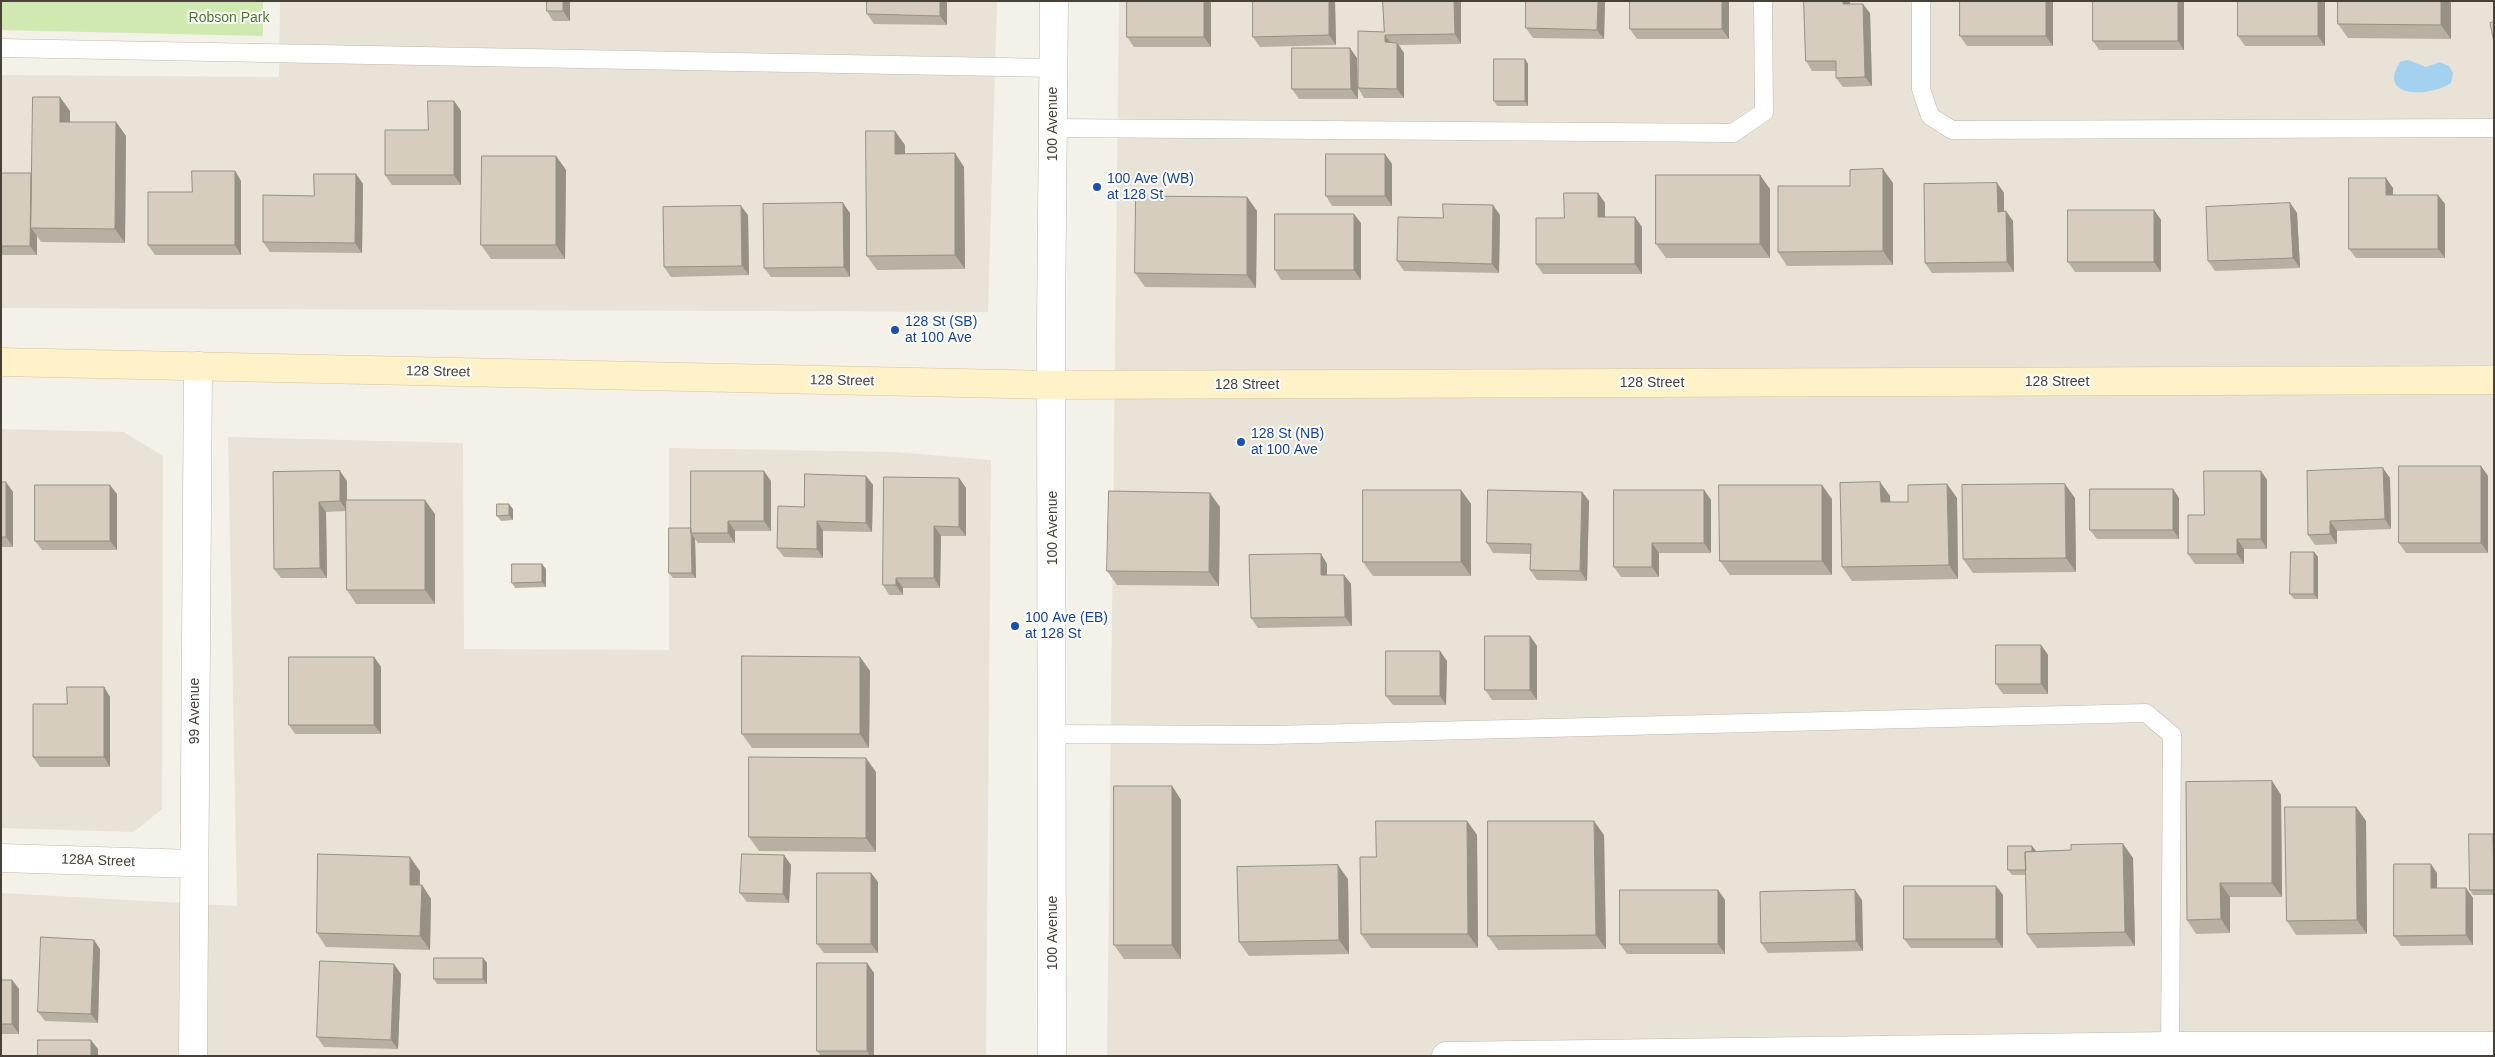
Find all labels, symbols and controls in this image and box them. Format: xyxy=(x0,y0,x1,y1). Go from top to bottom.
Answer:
park label: Robson Park xyxy=(189,10,269,26)
street label: 100 Avenue xyxy=(1045,87,1061,161)
place label: 100 Ave (WB) at 128 St xyxy=(1107,171,1194,203)
marker: 100 Ave (WB) at 128 St xyxy=(1091,181,1103,193)
place label: 128 St (SB) at 100 Ave xyxy=(905,314,977,347)
marker: 128 St (SB) at 100 Ave xyxy=(889,324,901,336)
street label: 128 Street xyxy=(406,363,470,381)
street label: 128 Street xyxy=(810,372,874,390)
street label: 128 Street xyxy=(2025,374,2089,390)
street label: 128 Street xyxy=(1620,375,1684,391)
street label: 128 Street xyxy=(1215,377,1279,393)
place label: 128 St (NB) at 100 Ave xyxy=(1251,426,1324,458)
marker: 128 St (NB) at 100 Ave xyxy=(1235,436,1247,448)
street label: 100 Avenue xyxy=(1045,491,1061,565)
place label: 100 Ave (EB) at 128 St xyxy=(1025,610,1108,642)
marker: 100 Ave (EB) at 128 St xyxy=(1009,620,1021,632)
street label: 99 Avenue xyxy=(187,678,203,744)
street label: 128A Street xyxy=(61,851,135,871)
street label: 100 Avenue xyxy=(1045,896,1061,970)

